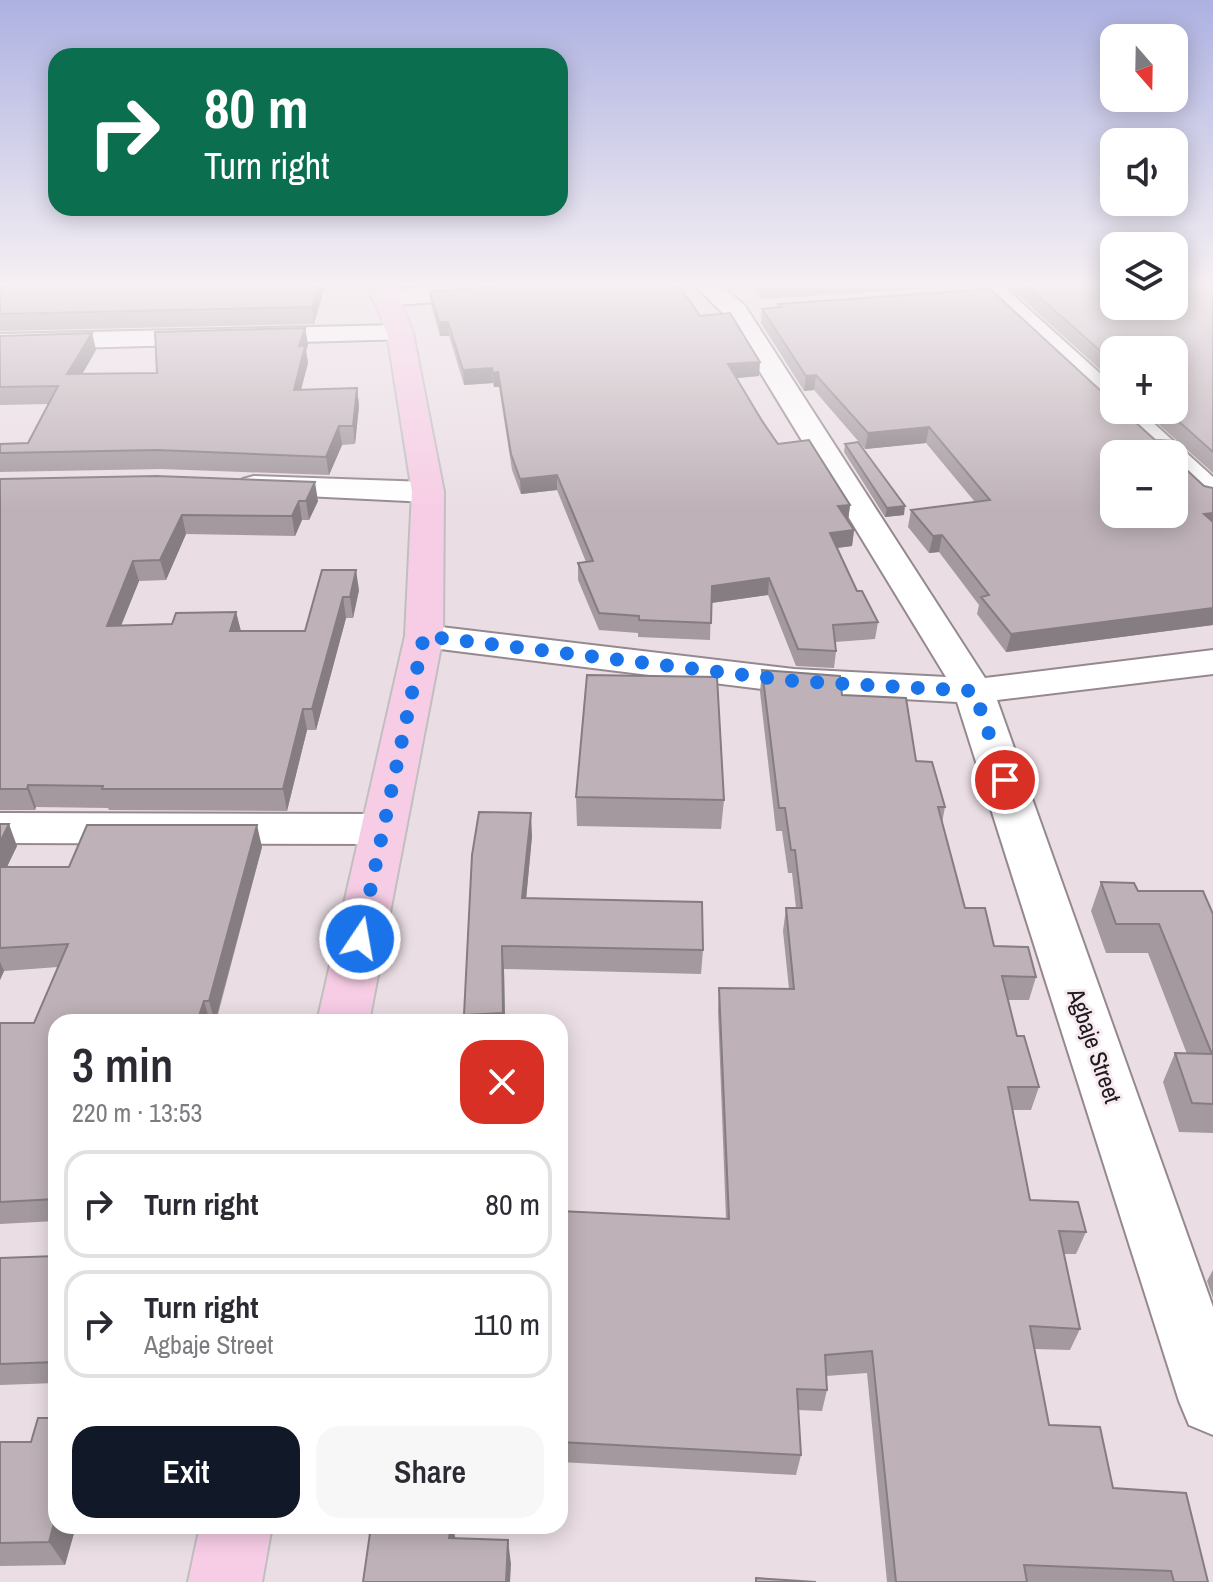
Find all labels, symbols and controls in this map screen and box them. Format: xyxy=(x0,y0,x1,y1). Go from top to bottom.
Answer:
north arrow xyxy=(1100,24,1188,112)
map controls xyxy=(1100,24,1188,528)
text: 80 m xyxy=(204,70,309,145)
icon: right xyxy=(72,80,176,184)
button: sound xyxy=(1100,128,1188,216)
text: Turn right xyxy=(204,142,329,190)
button: layers xyxy=(1100,232,1188,320)
button: + xyxy=(1100,336,1188,424)
button: − xyxy=(1100,440,1188,528)
pin xyxy=(971,746,1039,814)
icon: arrive xyxy=(983,758,1027,802)
position arrow xyxy=(318,897,402,981)
street label: Agbaje Street xyxy=(1060,983,1130,1108)
text: 3 min xyxy=(72,1032,173,1097)
button: close xyxy=(460,1040,544,1124)
text: 220 m · 13:53 xyxy=(72,1095,202,1130)
icon: right xyxy=(76,1182,120,1226)
text: Turn right xyxy=(144,1184,258,1224)
text: 80 m xyxy=(485,1184,540,1224)
text: Turn right xyxy=(144,1287,258,1327)
icon: right xyxy=(76,1302,120,1346)
text: 110 m xyxy=(473,1304,540,1344)
text: Agbaje Street xyxy=(144,1327,273,1362)
button: Exit xyxy=(72,1426,300,1518)
button: Share xyxy=(316,1426,544,1518)

